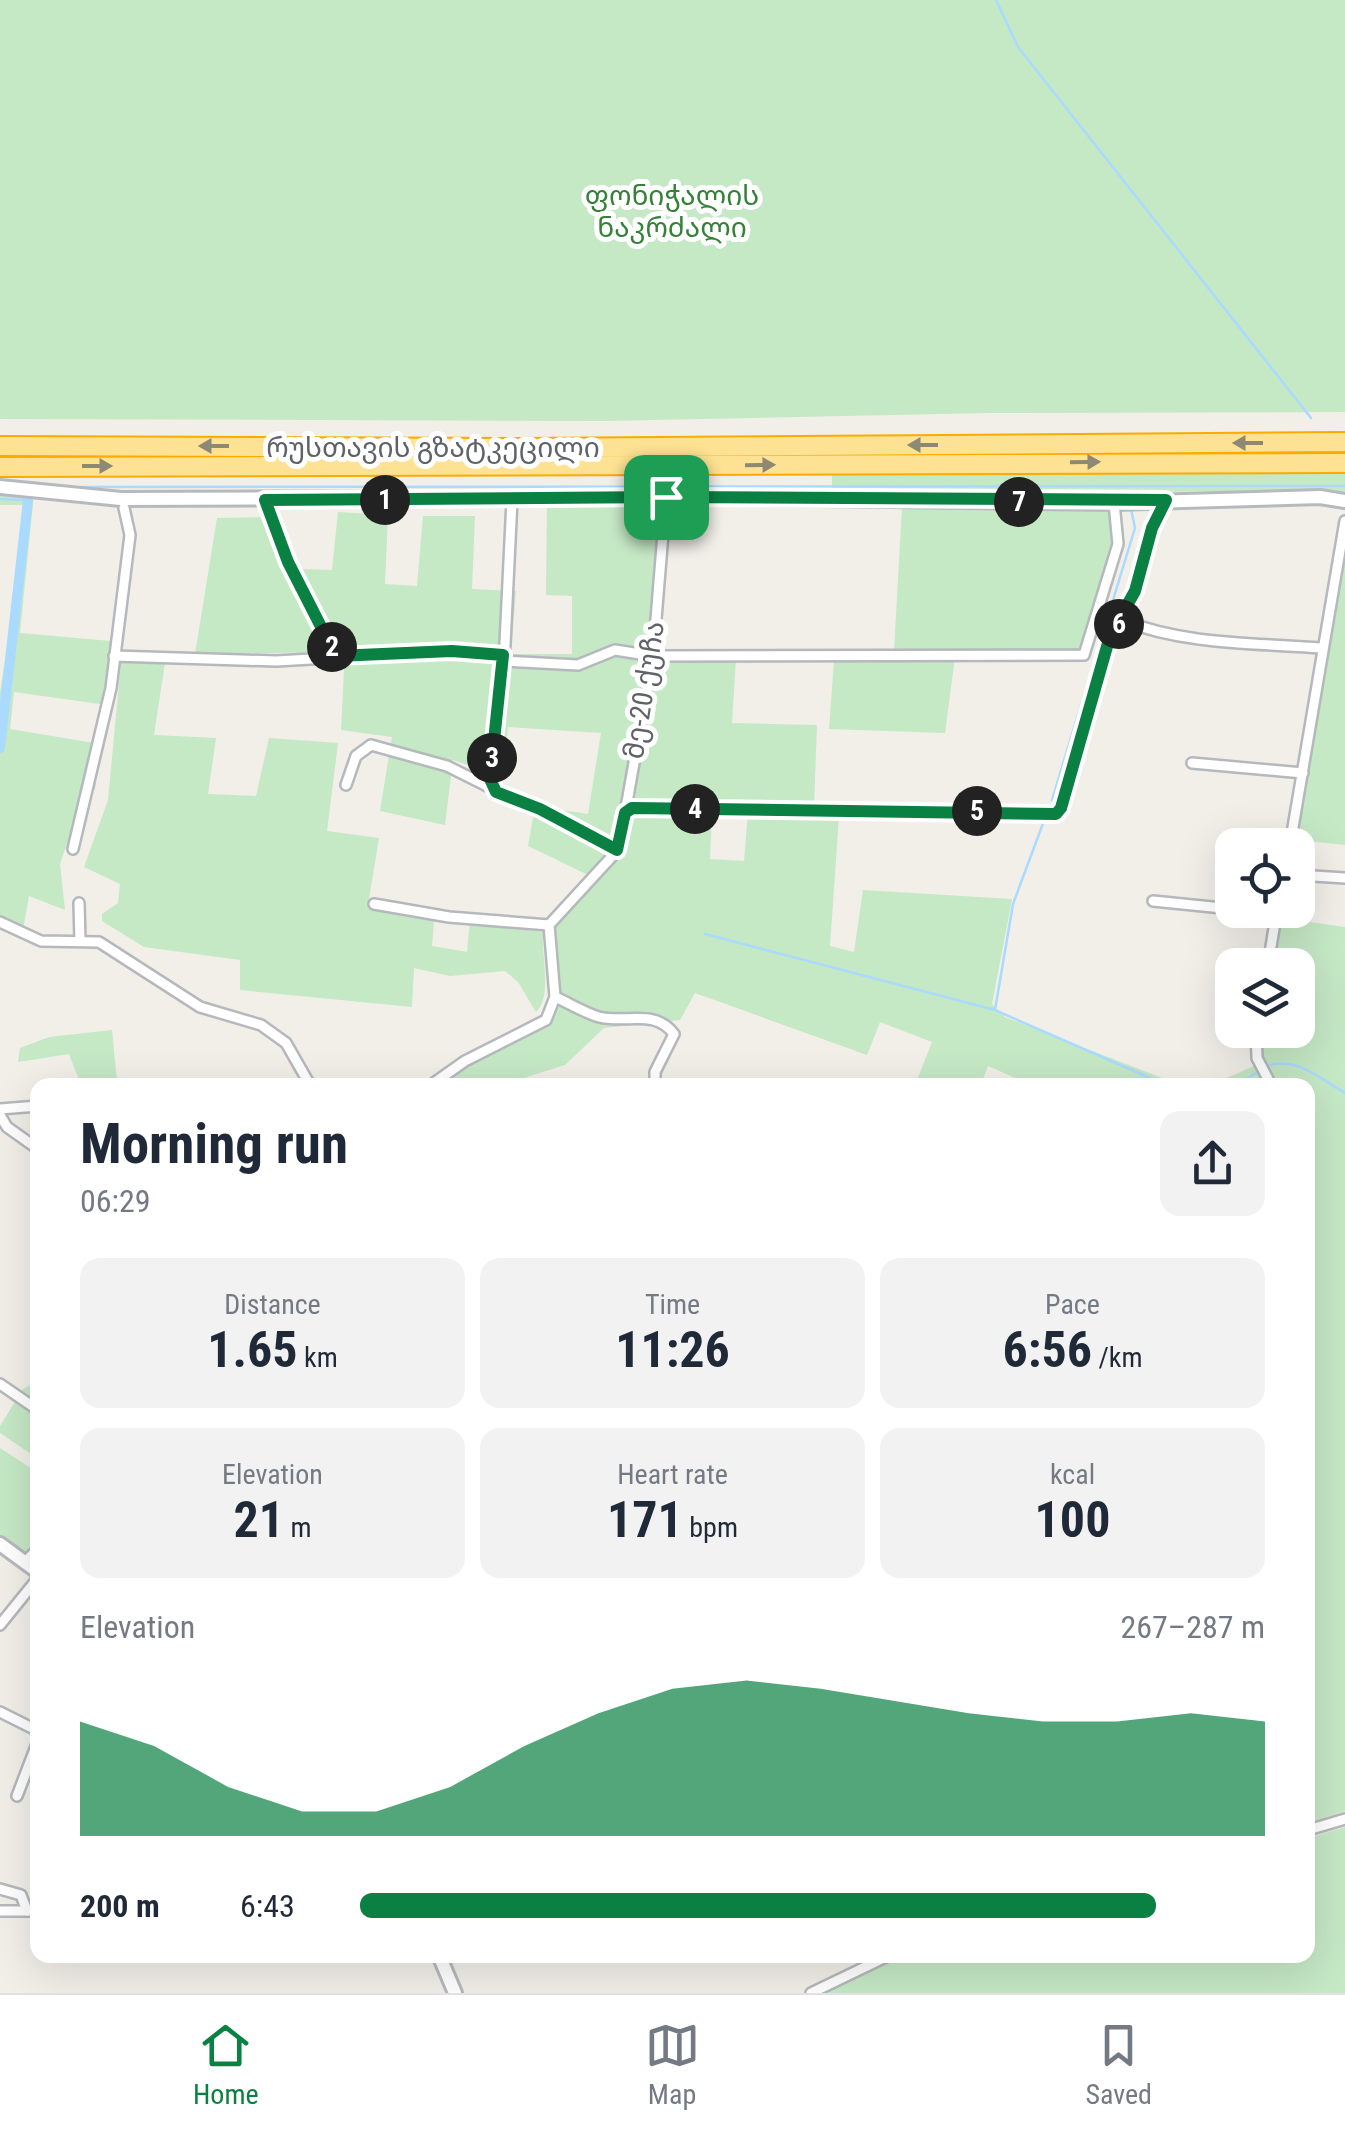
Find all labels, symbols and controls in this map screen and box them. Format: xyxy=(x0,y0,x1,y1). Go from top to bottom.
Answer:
park label: ფონიჭალის ნაკრძალი xyxy=(585,179,759,244)
street label: რუსთავის გზატკეცილი xyxy=(266,431,600,464)
one-way arrow xyxy=(1231,435,1263,451)
one-way arrow xyxy=(906,437,938,453)
one-way arrow xyxy=(198,438,230,454)
one-way arrow xyxy=(1069,453,1101,469)
pin xyxy=(624,455,709,540)
one-way arrow xyxy=(744,456,776,472)
one-way arrow xyxy=(82,458,114,474)
icon: arrive xyxy=(639,470,694,525)
pin: 1 xyxy=(360,475,410,525)
pin: 7 xyxy=(994,477,1044,527)
text: 1 xyxy=(378,483,392,516)
text: 7 xyxy=(1012,485,1026,518)
pin: 6 xyxy=(1094,599,1144,649)
text: 6 xyxy=(1112,607,1126,640)
street label: მე-20 ქუჩა xyxy=(617,619,671,761)
pin: 2 xyxy=(307,622,357,672)
text: 2 xyxy=(325,630,339,663)
pin: 3 xyxy=(467,733,517,783)
text: 3 xyxy=(485,741,499,774)
pin: 4 xyxy=(670,784,720,834)
pin: 5 xyxy=(952,786,1002,836)
text: 4 xyxy=(688,792,702,825)
text: 5 xyxy=(970,794,984,827)
map controls xyxy=(1215,828,1315,1048)
button: locate xyxy=(1215,828,1315,928)
button: layers xyxy=(1215,948,1315,1048)
button: share xyxy=(1160,1111,1265,1216)
text: Morning run xyxy=(80,1112,348,1176)
text: 06:29 xyxy=(80,1182,151,1220)
text: Distance xyxy=(224,1288,321,1321)
text: Time xyxy=(645,1288,700,1321)
text: Pace xyxy=(1045,1288,1100,1321)
text: 1.65 xyxy=(207,1321,298,1379)
text: 11:26 xyxy=(615,1321,730,1379)
text: 6:56 xyxy=(1002,1321,1092,1379)
text: km xyxy=(298,1341,338,1374)
text: /km xyxy=(1092,1341,1143,1374)
text: Elevation xyxy=(222,1458,323,1491)
text: Heart rate xyxy=(617,1458,728,1491)
text: kcal xyxy=(1050,1458,1095,1491)
text: 21 xyxy=(233,1491,284,1549)
text: 171 xyxy=(607,1491,683,1549)
text: 100 xyxy=(1035,1491,1110,1549)
text: m xyxy=(284,1511,312,1544)
text: bpm xyxy=(683,1511,738,1544)
text: Elevation xyxy=(80,1608,195,1646)
text: 267–287 m xyxy=(1120,1608,1265,1646)
text: 200 m xyxy=(80,1887,160,1925)
text: 6:43 xyxy=(240,1887,295,1925)
tab: Home xyxy=(193,2018,259,2111)
tab: Map xyxy=(645,2018,700,2111)
tab: Saved xyxy=(1085,2018,1152,2111)

